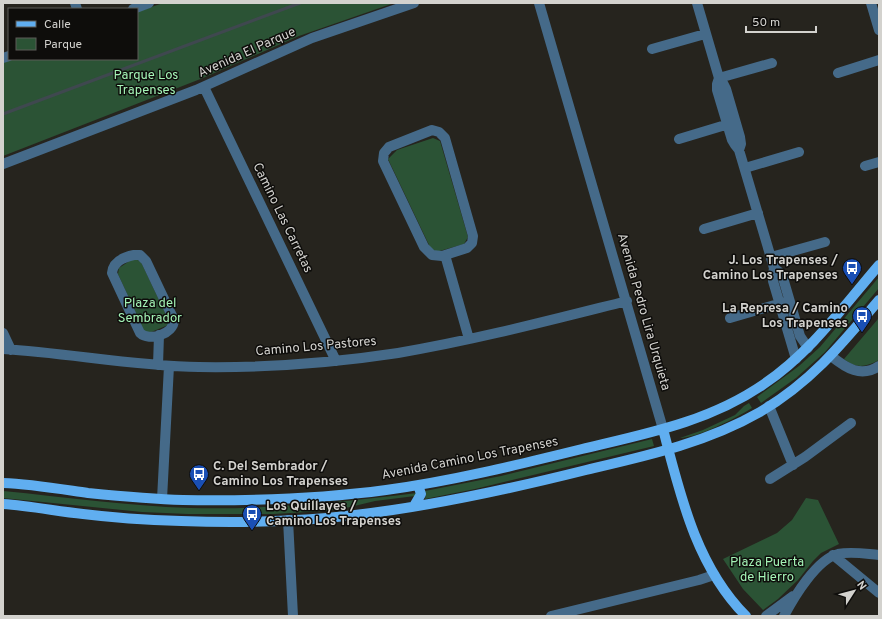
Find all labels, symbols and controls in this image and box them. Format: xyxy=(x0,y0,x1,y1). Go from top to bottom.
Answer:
legend xyxy=(8,8,138,60)
scale bar xyxy=(746,8,816,34)
text: 50 m xyxy=(752,15,780,31)
text: Calle xyxy=(44,17,71,33)
street label: Avenida El Parque xyxy=(196,24,298,82)
text: Parque xyxy=(44,37,82,53)
park label: Parque Los Trapenses xyxy=(114,68,178,99)
street label: Camino Las Carretas xyxy=(248,160,316,276)
street label: Avenida Pedro Lira Urquieta xyxy=(613,232,673,392)
place label: J. Los Trapenses / Camino Los Trapenses xyxy=(703,253,838,284)
bus stop icon: J. Los Trapenses / Camino Los Trapenses xyxy=(841,257,863,285)
park label: Plaza del Sembrador xyxy=(118,296,182,327)
place label: La Represa / Camino Los Trapenses xyxy=(722,301,848,332)
bus stop icon: La Represa / Camino Los Trapenses xyxy=(851,305,873,333)
street label: Camino Los Pastores xyxy=(255,334,377,360)
street label: Avenida Camino Los Trapenses xyxy=(380,434,560,484)
place label: C. Del Sembrador / Camino Los Trapenses xyxy=(213,459,348,490)
bus stop icon: C. Del Sembrador / Camino Los Trapenses xyxy=(188,463,210,491)
place label: Los Quillayes / Camino Los Trapenses xyxy=(266,499,401,530)
bus stop icon: Los Quillayes / Camino Los Trapenses xyxy=(241,503,263,531)
park label: Plaza Puerta de Hierro xyxy=(730,555,804,586)
north arrow xyxy=(834,571,874,611)
text: N xyxy=(853,578,869,593)

